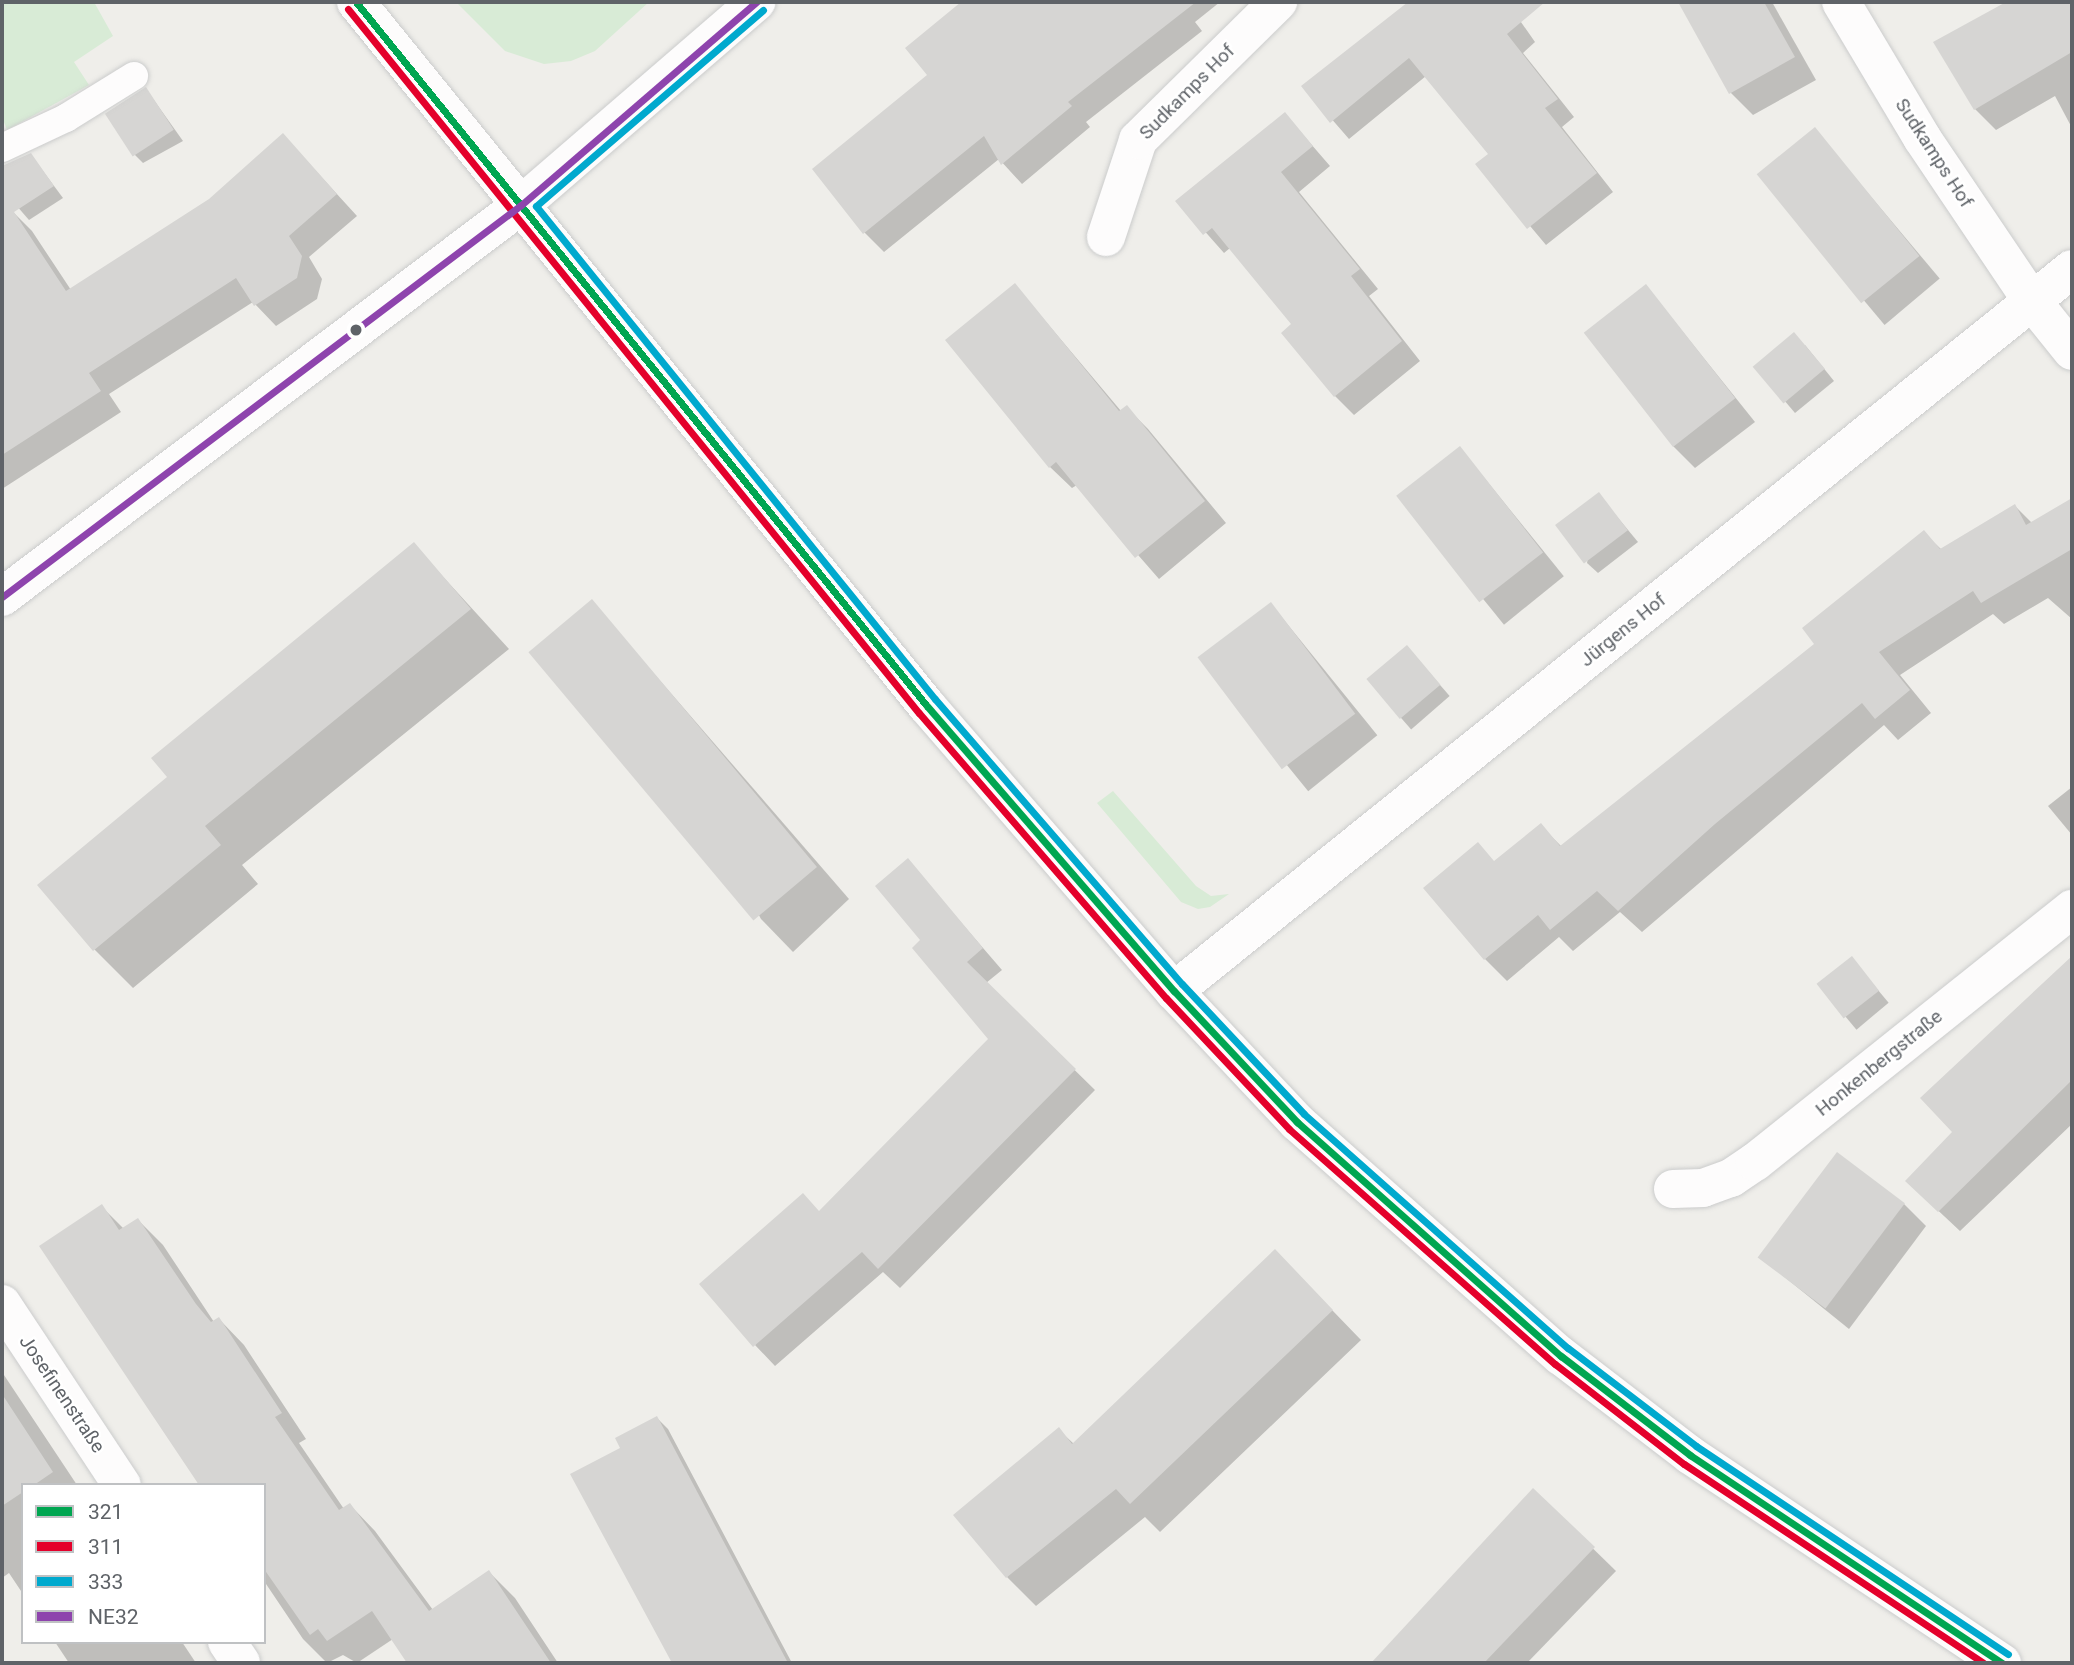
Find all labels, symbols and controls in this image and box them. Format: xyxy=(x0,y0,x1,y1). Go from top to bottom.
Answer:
street label: Sudkamps Hof xyxy=(1135,40,1239,144)
street label: Sudkamps Hof xyxy=(1890,94,1978,212)
unlabelled marker xyxy=(349,323,363,337)
street label: Jürgens Hof xyxy=(1575,588,1671,672)
street label: Honkenbergstraße xyxy=(1811,1005,1947,1121)
street label: Josefinenstraße xyxy=(14,1331,110,1457)
legend xyxy=(21,1483,266,1644)
text: 321 xyxy=(88,1500,123,1524)
text: 311 xyxy=(88,1535,123,1559)
text: 333 xyxy=(88,1570,123,1594)
text: NE32 xyxy=(88,1605,139,1629)

